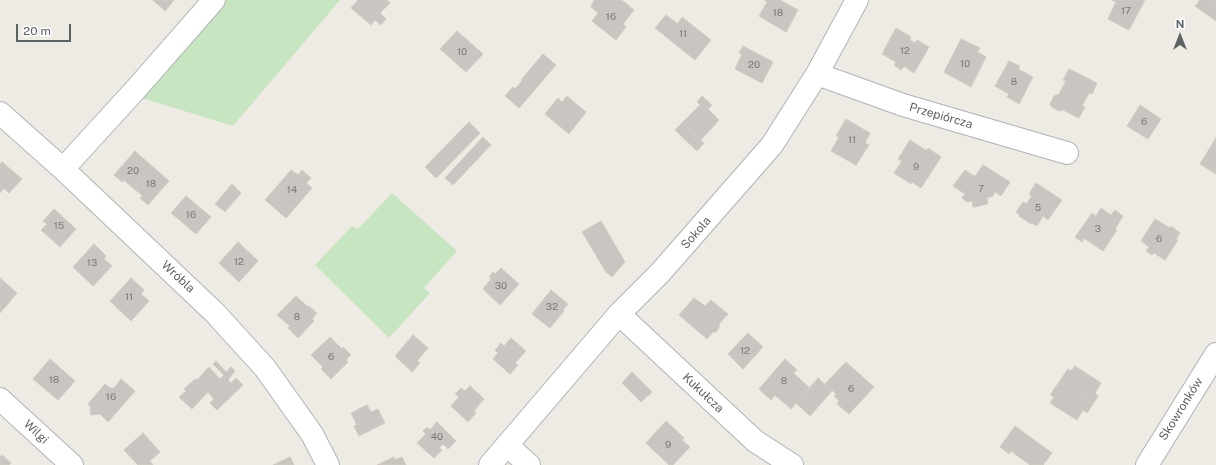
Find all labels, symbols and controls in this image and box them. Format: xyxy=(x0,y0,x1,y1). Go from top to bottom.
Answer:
house number: 17 xyxy=(1121,5,1131,17)
house number: 18 xyxy=(773,7,783,19)
house number: 16 xyxy=(606,11,616,23)
scale bar xyxy=(18,16,73,42)
north arrow xyxy=(1160,16,1200,56)
text: N xyxy=(1176,18,1184,30)
text: 20 m xyxy=(23,24,51,38)
house number: 11 xyxy=(679,28,687,40)
house number: 12 xyxy=(900,45,910,57)
house number: 10 xyxy=(457,46,467,58)
house number: 10 xyxy=(960,58,970,70)
house number: 20 xyxy=(748,59,760,71)
house number: 8 xyxy=(1011,76,1017,88)
street label: Przepiórcza xyxy=(908,100,974,132)
house number: 6 xyxy=(1141,116,1147,128)
house number: 11 xyxy=(848,134,856,146)
house number: 9 xyxy=(913,161,919,173)
house number: 20 xyxy=(127,165,139,177)
house number: 18 xyxy=(146,178,156,190)
house number: 7 xyxy=(978,183,984,195)
house number: 14 xyxy=(287,184,297,196)
house number: 5 xyxy=(1035,202,1041,214)
house number: 16 xyxy=(186,209,196,221)
street label: Sokola xyxy=(678,214,714,252)
house number: 15 xyxy=(54,220,64,232)
house number: 3 xyxy=(1095,223,1101,235)
house number: 6 xyxy=(1156,233,1162,245)
house number: 12 xyxy=(234,256,244,268)
house number: 13 xyxy=(87,257,97,269)
street label: Wróbla xyxy=(158,258,198,296)
house number: 30 xyxy=(495,280,507,292)
house number: 11 xyxy=(125,291,133,303)
house number: 32 xyxy=(546,301,558,313)
house number: 8 xyxy=(294,311,300,323)
house number: 12 xyxy=(740,345,750,357)
house number: 6 xyxy=(328,351,334,363)
street label: Kukułcza xyxy=(679,370,727,416)
house number: 18 xyxy=(49,374,59,386)
house number: 8 xyxy=(781,375,787,387)
street label: Skowronków xyxy=(1156,375,1206,443)
house number: 6 xyxy=(848,383,854,395)
house number: 16 xyxy=(106,391,116,403)
street label: Wilgi xyxy=(21,417,51,447)
house number: 40 xyxy=(431,431,443,443)
house number: 9 xyxy=(665,439,671,451)

